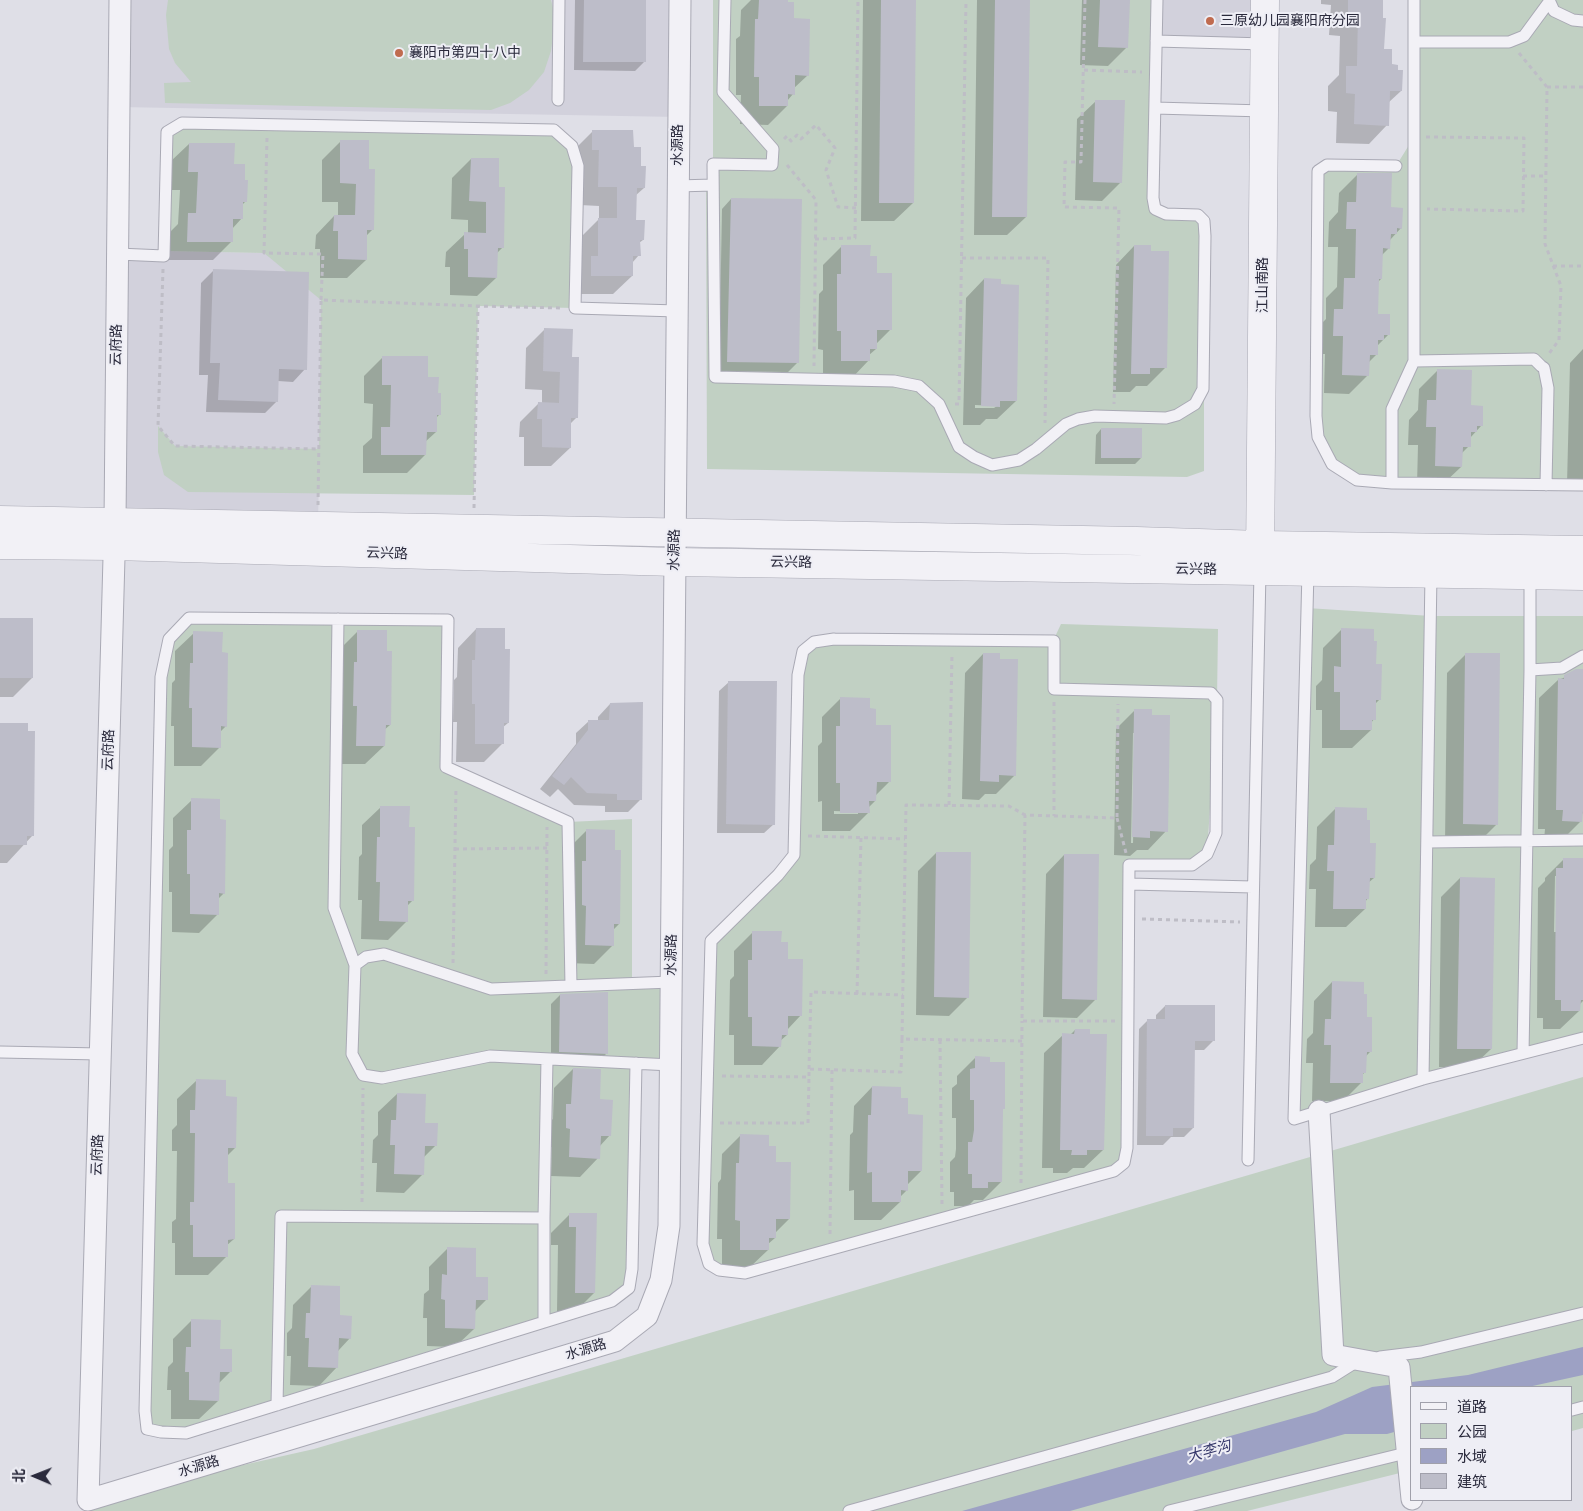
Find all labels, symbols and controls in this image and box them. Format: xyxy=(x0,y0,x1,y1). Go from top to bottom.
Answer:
place label: 三原幼儿园襄阳府分园 xyxy=(1220,13,1360,29)
marker: 三原幼儿园襄阳府分园 xyxy=(1204,15,1216,27)
place label: 襄阳市第四十八中 xyxy=(409,45,521,61)
marker: 襄阳市第四十八中 xyxy=(393,47,405,59)
street label: 水源路 xyxy=(670,124,686,166)
street label: 江山南路 xyxy=(1255,257,1271,313)
street label: 云府路 xyxy=(108,324,126,366)
street label: 水源路 xyxy=(666,529,684,571)
street label: 云兴路 xyxy=(366,545,408,563)
street label: 云兴路 xyxy=(770,554,812,572)
street label: 云兴路 xyxy=(1175,561,1217,579)
street label: 云府路 xyxy=(100,729,118,771)
street label: 水源路 xyxy=(663,934,681,976)
street label: 云府路 xyxy=(89,1134,107,1176)
street label: 水源路 xyxy=(563,1336,609,1364)
legend xyxy=(1410,1386,1573,1501)
text: 道路 xyxy=(1457,1398,1487,1416)
text: 公园 xyxy=(1457,1423,1487,1441)
water label: 大李沟 xyxy=(1185,1437,1233,1467)
text: 水域 xyxy=(1457,1448,1487,1466)
north arrow xyxy=(10,1451,60,1501)
street label: 水源路 xyxy=(176,1453,222,1481)
text: 北 xyxy=(11,1469,28,1483)
text: 建筑 xyxy=(1457,1473,1487,1491)

